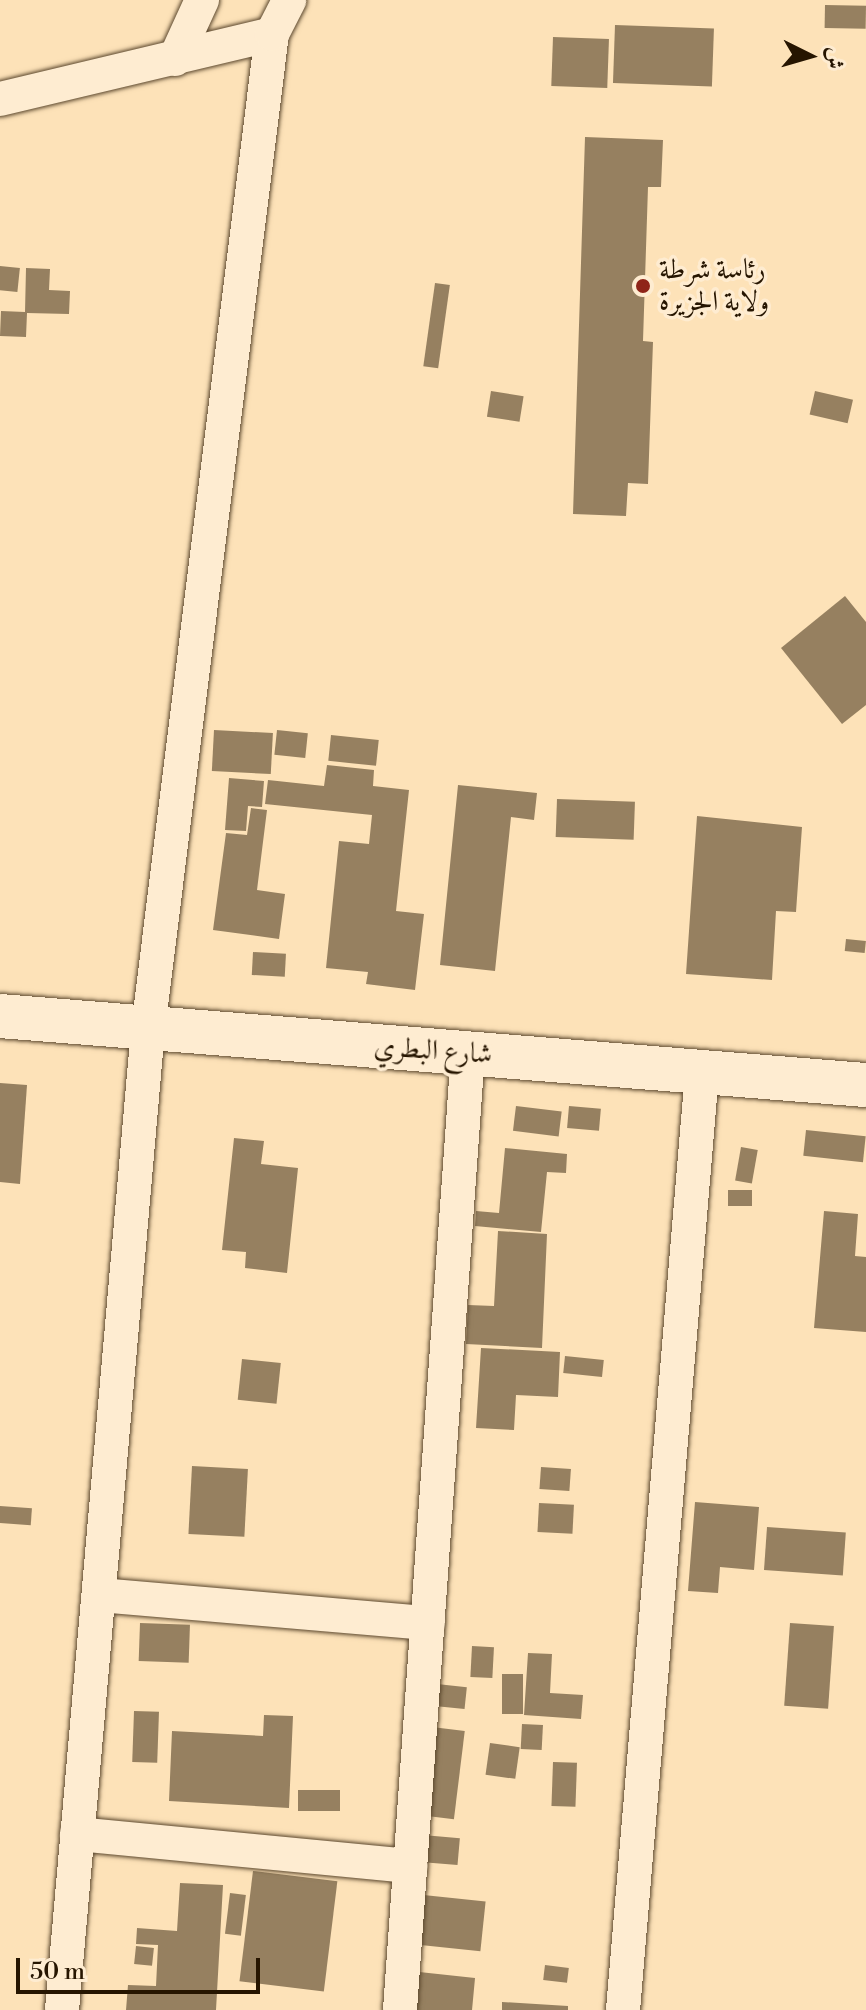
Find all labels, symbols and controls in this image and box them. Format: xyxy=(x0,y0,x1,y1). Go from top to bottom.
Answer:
north arrow xyxy=(770,16,850,96)
text: ش xyxy=(820,46,849,70)
place label: رئاسة شرطة ولاية الجزيرة xyxy=(659,253,769,319)
marker: رئاسة شرطة ولاية الجزيرة xyxy=(634,277,652,295)
street label: شارع البطري xyxy=(373,1030,493,1072)
scale bar xyxy=(20,1942,264,1992)
text: 50 m xyxy=(30,1957,85,1987)

